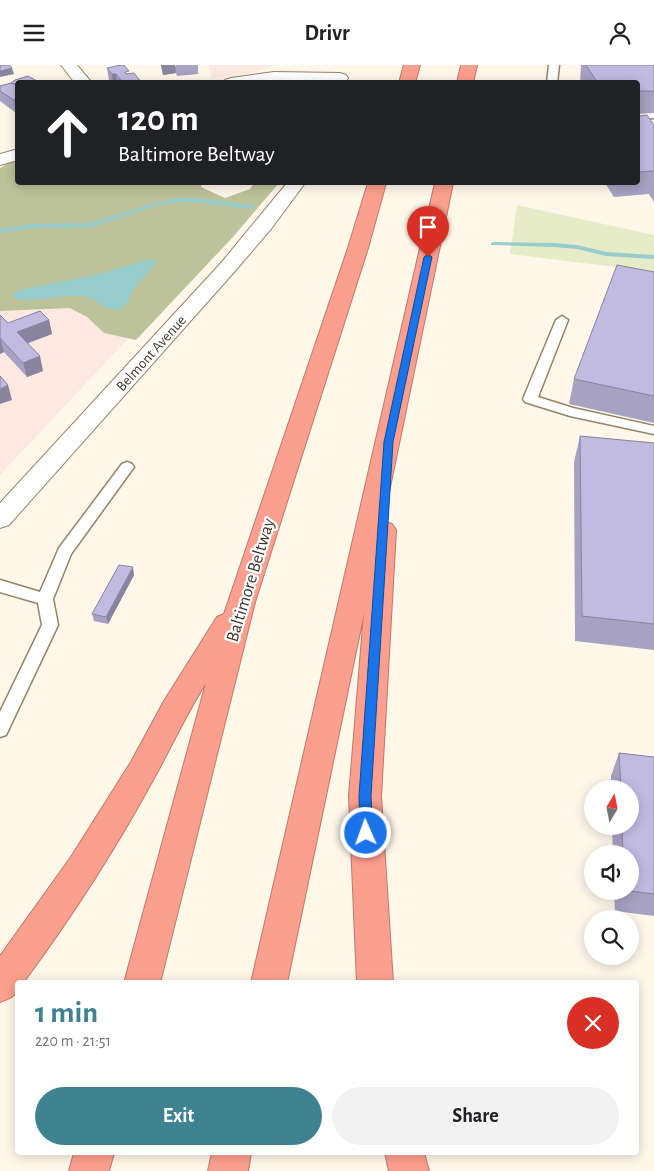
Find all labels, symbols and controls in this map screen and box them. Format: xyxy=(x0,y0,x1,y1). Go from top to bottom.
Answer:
icon: menu xyxy=(20,19,48,47)
icon: person xyxy=(606,19,634,47)
text: Drivr xyxy=(304,22,350,44)
icon: ahead xyxy=(35,100,100,165)
text: 120 m xyxy=(118,102,199,137)
text: Baltimore Beltway xyxy=(118,143,275,165)
pin xyxy=(407,206,449,257)
icon: arrive xyxy=(414,213,442,241)
street label: Belmont Avenue xyxy=(114,312,189,394)
street label: Baltimore Beltway xyxy=(224,516,278,644)
north arrow xyxy=(584,780,639,835)
map controls xyxy=(584,780,639,965)
position arrow xyxy=(339,806,391,858)
button: sound xyxy=(584,845,639,900)
button: search xyxy=(584,910,639,965)
button: close xyxy=(567,997,619,1049)
text: 1 min xyxy=(35,998,98,1028)
text: 220 m · 21:51 xyxy=(35,1033,111,1049)
button: Exit xyxy=(35,1087,322,1145)
button: Share xyxy=(332,1087,619,1145)

